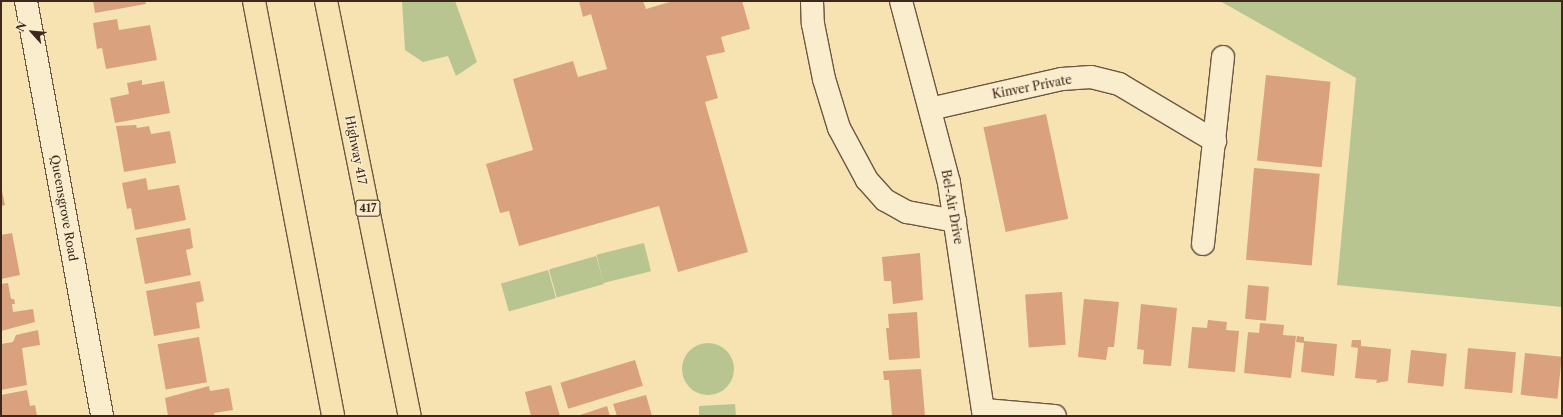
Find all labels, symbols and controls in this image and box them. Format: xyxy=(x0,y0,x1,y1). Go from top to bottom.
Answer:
north arrow xyxy=(12,12,52,52)
text: N xyxy=(13,19,30,34)
street label: Kinver Private xyxy=(991,72,1073,102)
street label: Highway 417 xyxy=(342,114,370,186)
street label: Queensgrove Road xyxy=(48,154,80,262)
street label: Bel-Air Drive xyxy=(938,168,966,246)
road number: 417 xyxy=(355,199,381,217)

